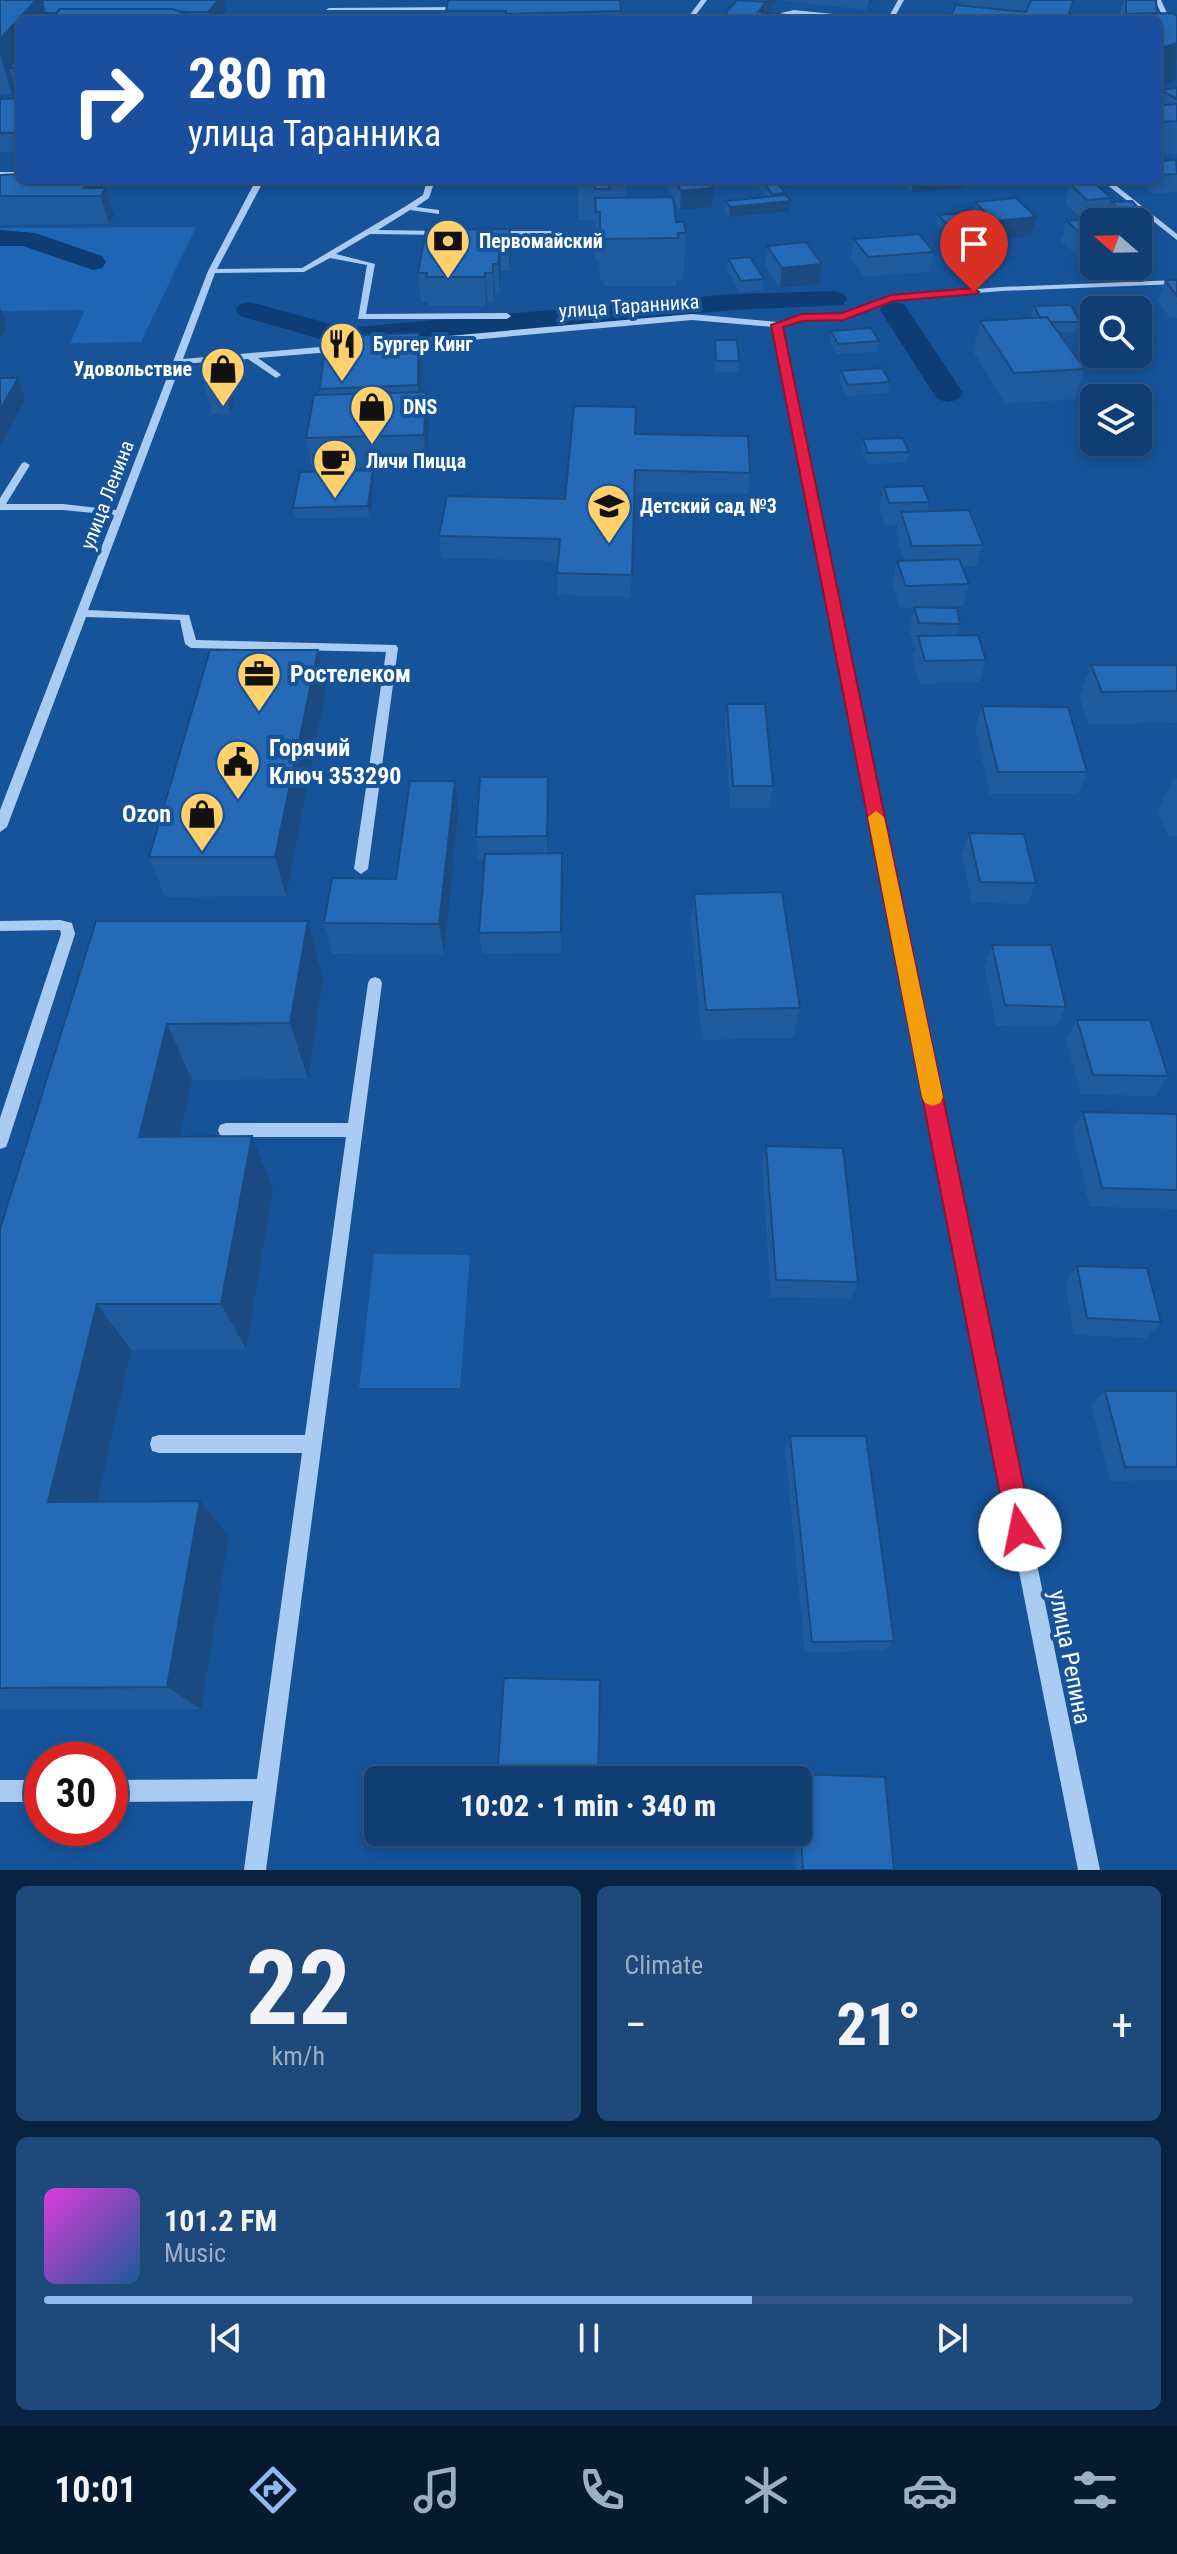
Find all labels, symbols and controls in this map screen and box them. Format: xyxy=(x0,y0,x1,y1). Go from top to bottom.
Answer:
text: 280 m xyxy=(188,46,327,112)
icon: right xyxy=(56,48,160,152)
text: улица Таранника xyxy=(188,113,441,155)
north arrow xyxy=(1080,208,1152,280)
map controls xyxy=(1080,208,1152,456)
pin xyxy=(940,210,1008,292)
bank icon: Первомайский xyxy=(424,217,472,280)
icon: arrive xyxy=(952,222,996,266)
place label: Первомайский xyxy=(479,229,603,253)
street label: улица Таранника xyxy=(558,289,700,323)
button: search xyxy=(1080,296,1152,368)
restaurant icon: Бургер Кинг xyxy=(318,320,366,383)
place label: Бургер Кинг xyxy=(373,332,473,356)
shop icon: Удовольствие xyxy=(199,345,247,408)
place label: Удовольствие xyxy=(73,357,192,381)
shop icon: DNS xyxy=(348,383,396,446)
button: layers xyxy=(1080,384,1152,456)
place label: DNS xyxy=(403,395,438,419)
street label: улица Ленина xyxy=(75,437,139,553)
cafe icon: Личи Пицца xyxy=(311,437,359,500)
place label: Личи Пицца xyxy=(366,449,466,473)
school or university icon: Детский сад №3 xyxy=(585,482,633,545)
place label: Детский сад №3 xyxy=(640,494,777,518)
office icon: Ростелеком xyxy=(235,650,283,713)
place label: Ростелеком xyxy=(290,660,411,688)
place label: Горячий Ключ 353290 xyxy=(269,734,401,790)
public building icon: Горячий Ключ 353290 xyxy=(214,738,262,801)
shop icon: Ozon xyxy=(178,790,226,853)
place label: Ozon xyxy=(122,800,171,828)
position arrow xyxy=(978,1488,1062,1572)
street label: улица Репина xyxy=(1043,1588,1097,1726)
speed limit sign: 30 xyxy=(24,1742,128,1846)
text: 10:02 · 1 min · 340 m xyxy=(460,1788,716,1823)
text: 22 xyxy=(246,1928,351,2049)
text: Climate xyxy=(625,1950,703,1980)
text: 21° xyxy=(837,1989,921,2060)
text: − xyxy=(625,1999,647,2051)
text: + xyxy=(1111,1999,1133,2051)
text: km/h xyxy=(272,2041,325,2071)
text: 101.2 FM xyxy=(164,2203,277,2238)
text: Music xyxy=(164,2238,226,2268)
icon: previous xyxy=(204,2316,248,2360)
icon: pause xyxy=(567,2316,611,2360)
icon: next xyxy=(930,2316,974,2360)
icon: directions xyxy=(245,2462,301,2518)
icon: music xyxy=(409,2462,465,2518)
icon: phone xyxy=(574,2462,630,2518)
icon: climate xyxy=(738,2462,794,2518)
icon: car xyxy=(902,2462,958,2518)
icon: filters xyxy=(1067,2462,1123,2518)
text: 10:01 xyxy=(54,2469,137,2511)

